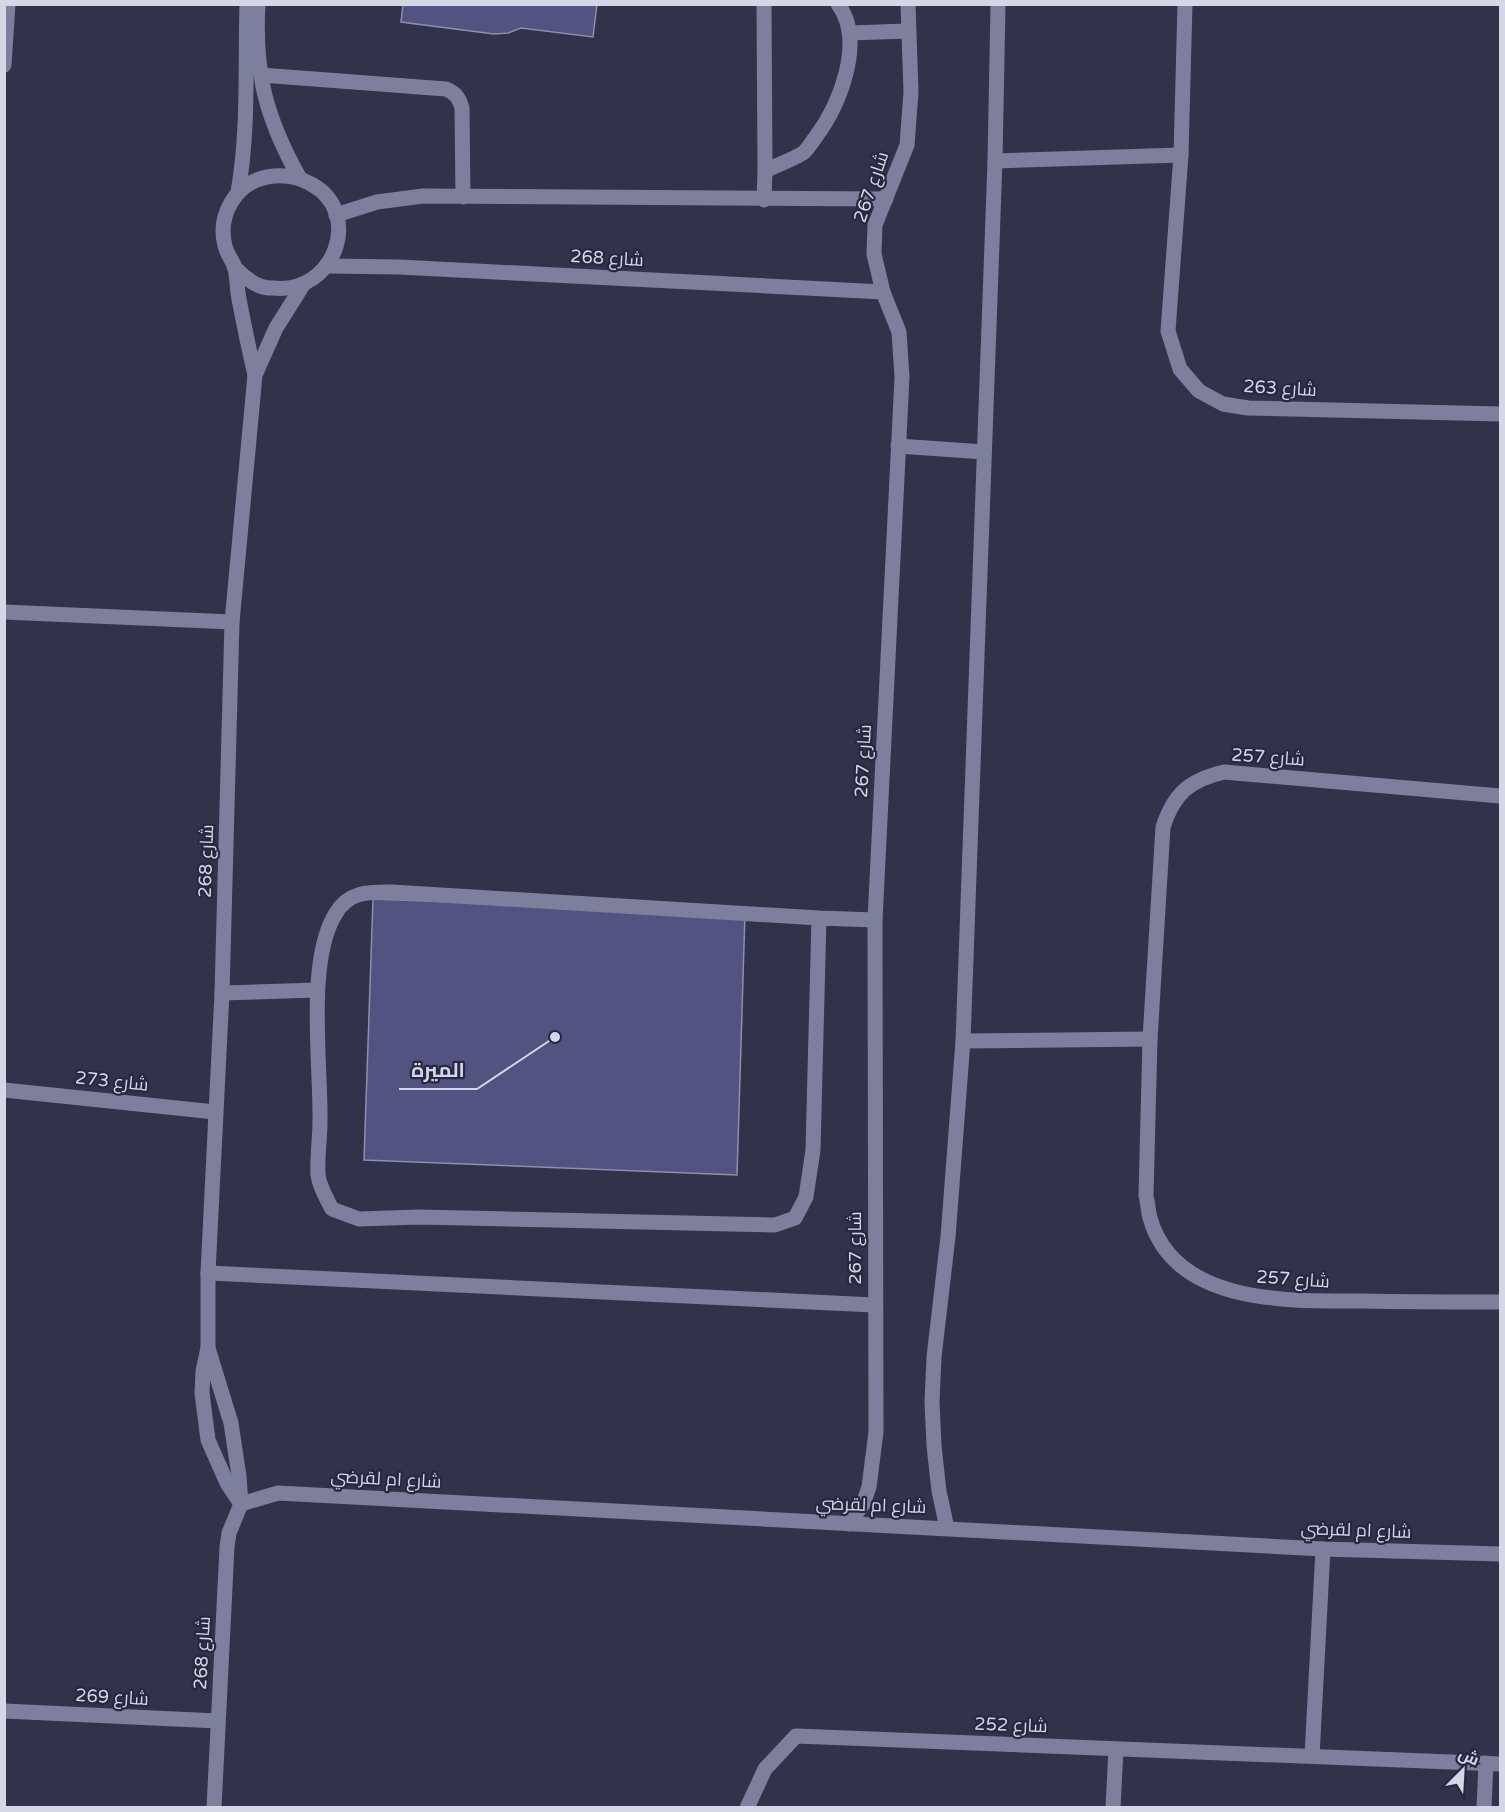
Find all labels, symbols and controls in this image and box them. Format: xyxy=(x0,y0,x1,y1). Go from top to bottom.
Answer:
street label: شارع 267 xyxy=(849,149,894,226)
street label: شارع 268 xyxy=(570,245,644,272)
street label: شارع 263 xyxy=(1243,375,1317,402)
street label: شارع 267 xyxy=(850,724,877,798)
street label: شارع 257 xyxy=(1231,743,1305,772)
street label: شارع 268 xyxy=(194,824,219,898)
callout: الميرة xyxy=(399,1051,477,1089)
text: الميرة xyxy=(411,1059,465,1083)
street label: شارع 273 xyxy=(74,1066,150,1097)
street label: شارع 267 xyxy=(844,1211,867,1285)
street label: شارع 257 xyxy=(1256,1265,1330,1294)
street label: شارع ام لقرضي xyxy=(330,1465,442,1495)
street label: شارع ام لقرضي xyxy=(815,1492,927,1520)
street label: شارع ام لقرضي xyxy=(1300,1517,1412,1545)
street label: شارع 268 xyxy=(189,1616,216,1690)
street label: شارع 269 xyxy=(75,1684,149,1711)
street label: شارع 252 xyxy=(974,1713,1048,1738)
north arrow xyxy=(1433,1740,1493,1800)
text: ش xyxy=(1455,1744,1482,1771)

